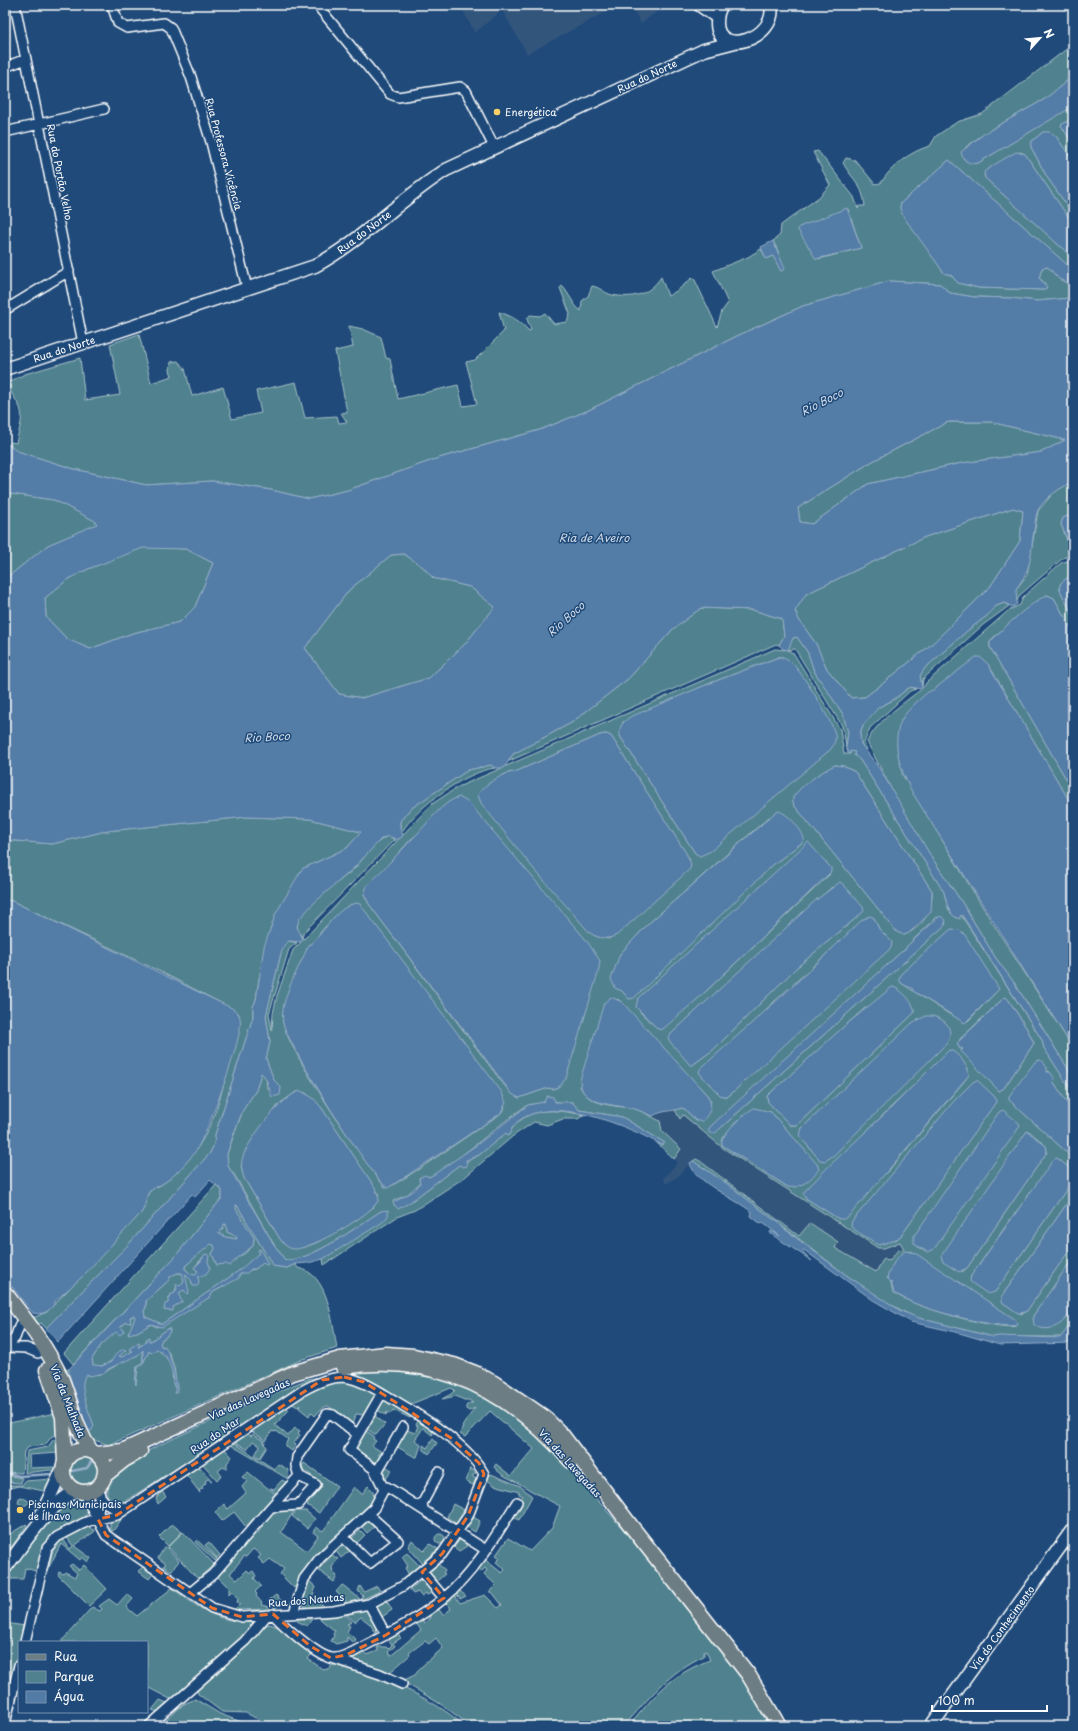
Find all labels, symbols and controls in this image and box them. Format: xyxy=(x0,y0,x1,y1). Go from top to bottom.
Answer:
north arrow xyxy=(1020,18,1060,58)
text: N xyxy=(1040,25,1059,41)
street label: Rua do Norte xyxy=(614,55,680,96)
street label: Rua Professora Vicência xyxy=(202,96,247,212)
place label: Energética xyxy=(505,104,557,119)
marker: Energética xyxy=(492,107,502,117)
street label: Rua do Portão Velho xyxy=(44,122,77,222)
street label: Rua do Norte xyxy=(334,206,394,257)
street label: Rua do Norte xyxy=(31,331,97,366)
water label: Rio Boco xyxy=(798,383,847,419)
water label: Ria de Aveiro xyxy=(559,529,630,546)
water label: Rio Boco xyxy=(543,597,589,640)
water label: Rio Boco xyxy=(244,727,291,746)
street label: Via da Malhada xyxy=(47,1362,90,1440)
street label: Via das Lavegadas xyxy=(206,1374,292,1423)
street label: Rua do Mar xyxy=(187,1412,243,1457)
street label: Via das Lavegadas xyxy=(536,1425,606,1501)
place label: Piscinas Municipais de Ílhavo xyxy=(28,1496,122,1523)
marker: Piscinas Municipais de Ílhavo xyxy=(15,1505,25,1515)
street label: Via do Conhecimento xyxy=(966,1582,1038,1673)
street label: Rua dos Nautas xyxy=(267,1589,345,1610)
legend xyxy=(18,1641,148,1713)
text: Rua xyxy=(54,1647,78,1665)
text: Parque xyxy=(54,1667,94,1685)
text: Água xyxy=(54,1687,85,1705)
scale bar xyxy=(932,1687,1047,1713)
text: 100 m xyxy=(938,1691,975,1709)

